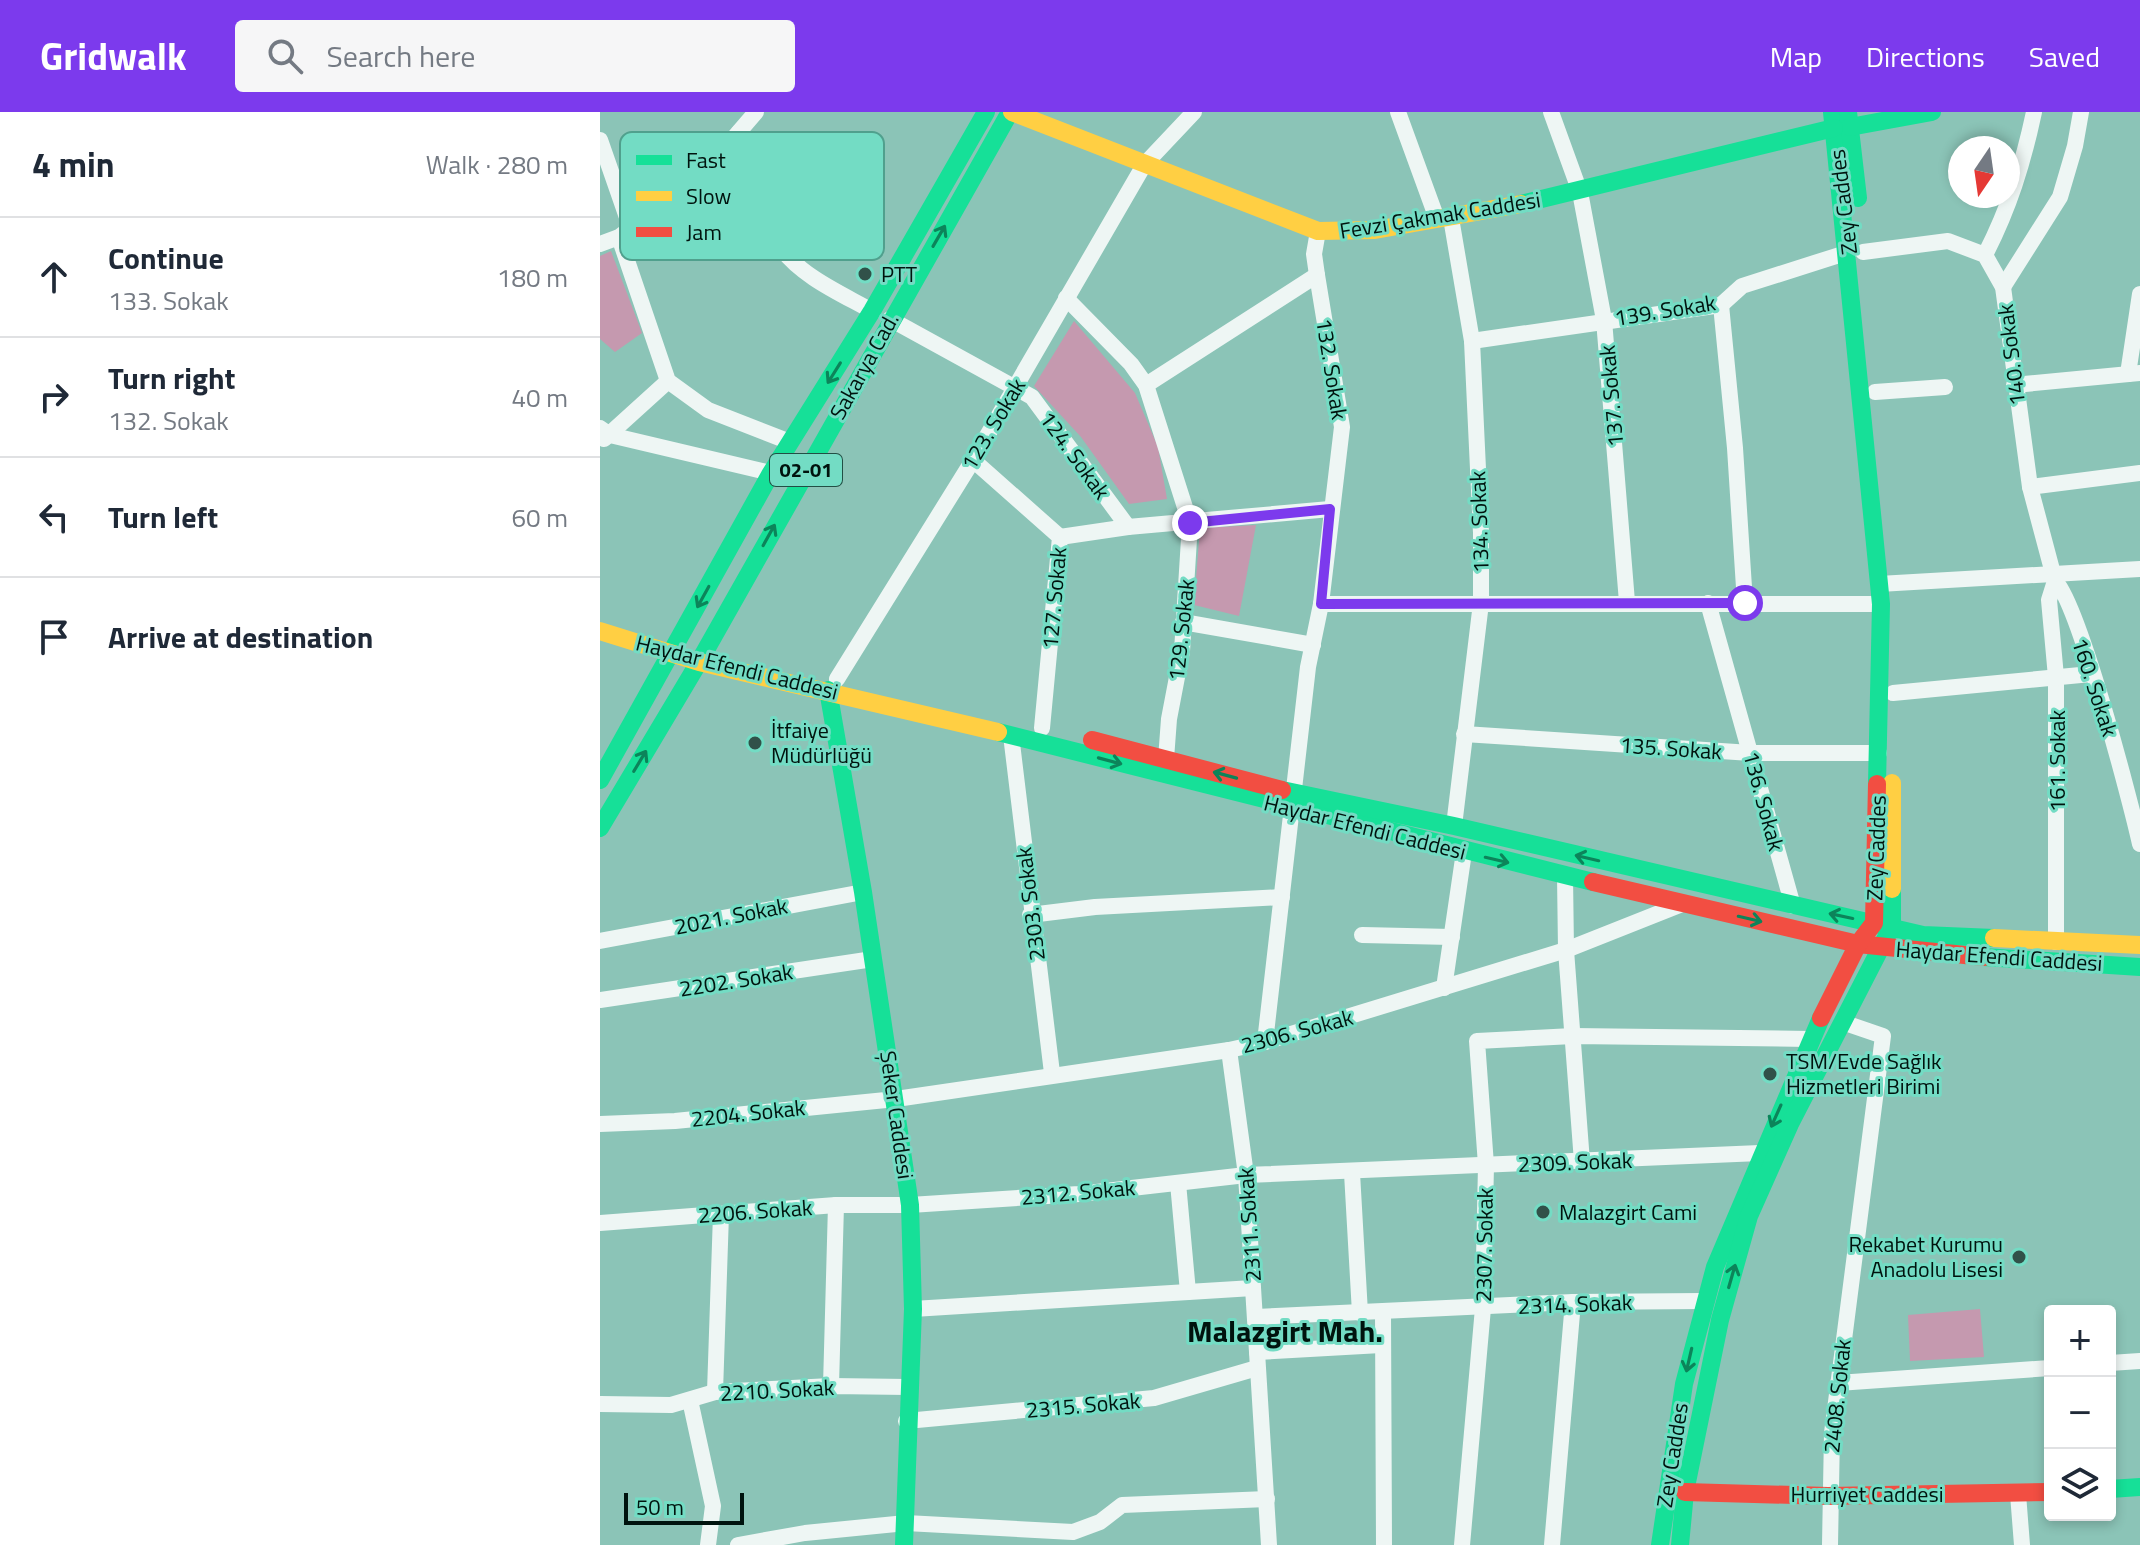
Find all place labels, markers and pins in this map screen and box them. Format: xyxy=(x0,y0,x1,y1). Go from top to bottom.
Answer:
place label: PTT xyxy=(881,257,918,291)
marker: PTT xyxy=(856,265,874,283)
place label: İtfaiye Müdürlüğü xyxy=(771,713,872,772)
marker: İtfaiye Müdürlüğü xyxy=(746,734,764,752)
place label: TSM/Evde Sağlık Hizmetleri Birimi xyxy=(1786,1044,1942,1103)
marker: TSM/Evde Sağlık Hizmetleri Birimi xyxy=(1761,1065,1779,1083)
place label: Malazgirt Cami xyxy=(1559,1195,1697,1229)
marker: Malazgirt Cami xyxy=(1534,1203,1552,1221)
place label: Rekabet Kurumu Anadolu Lisesi xyxy=(1849,1227,2003,1286)
marker: Rekabet Kurumu Anadolu Lisesi xyxy=(2010,1248,2028,1266)

